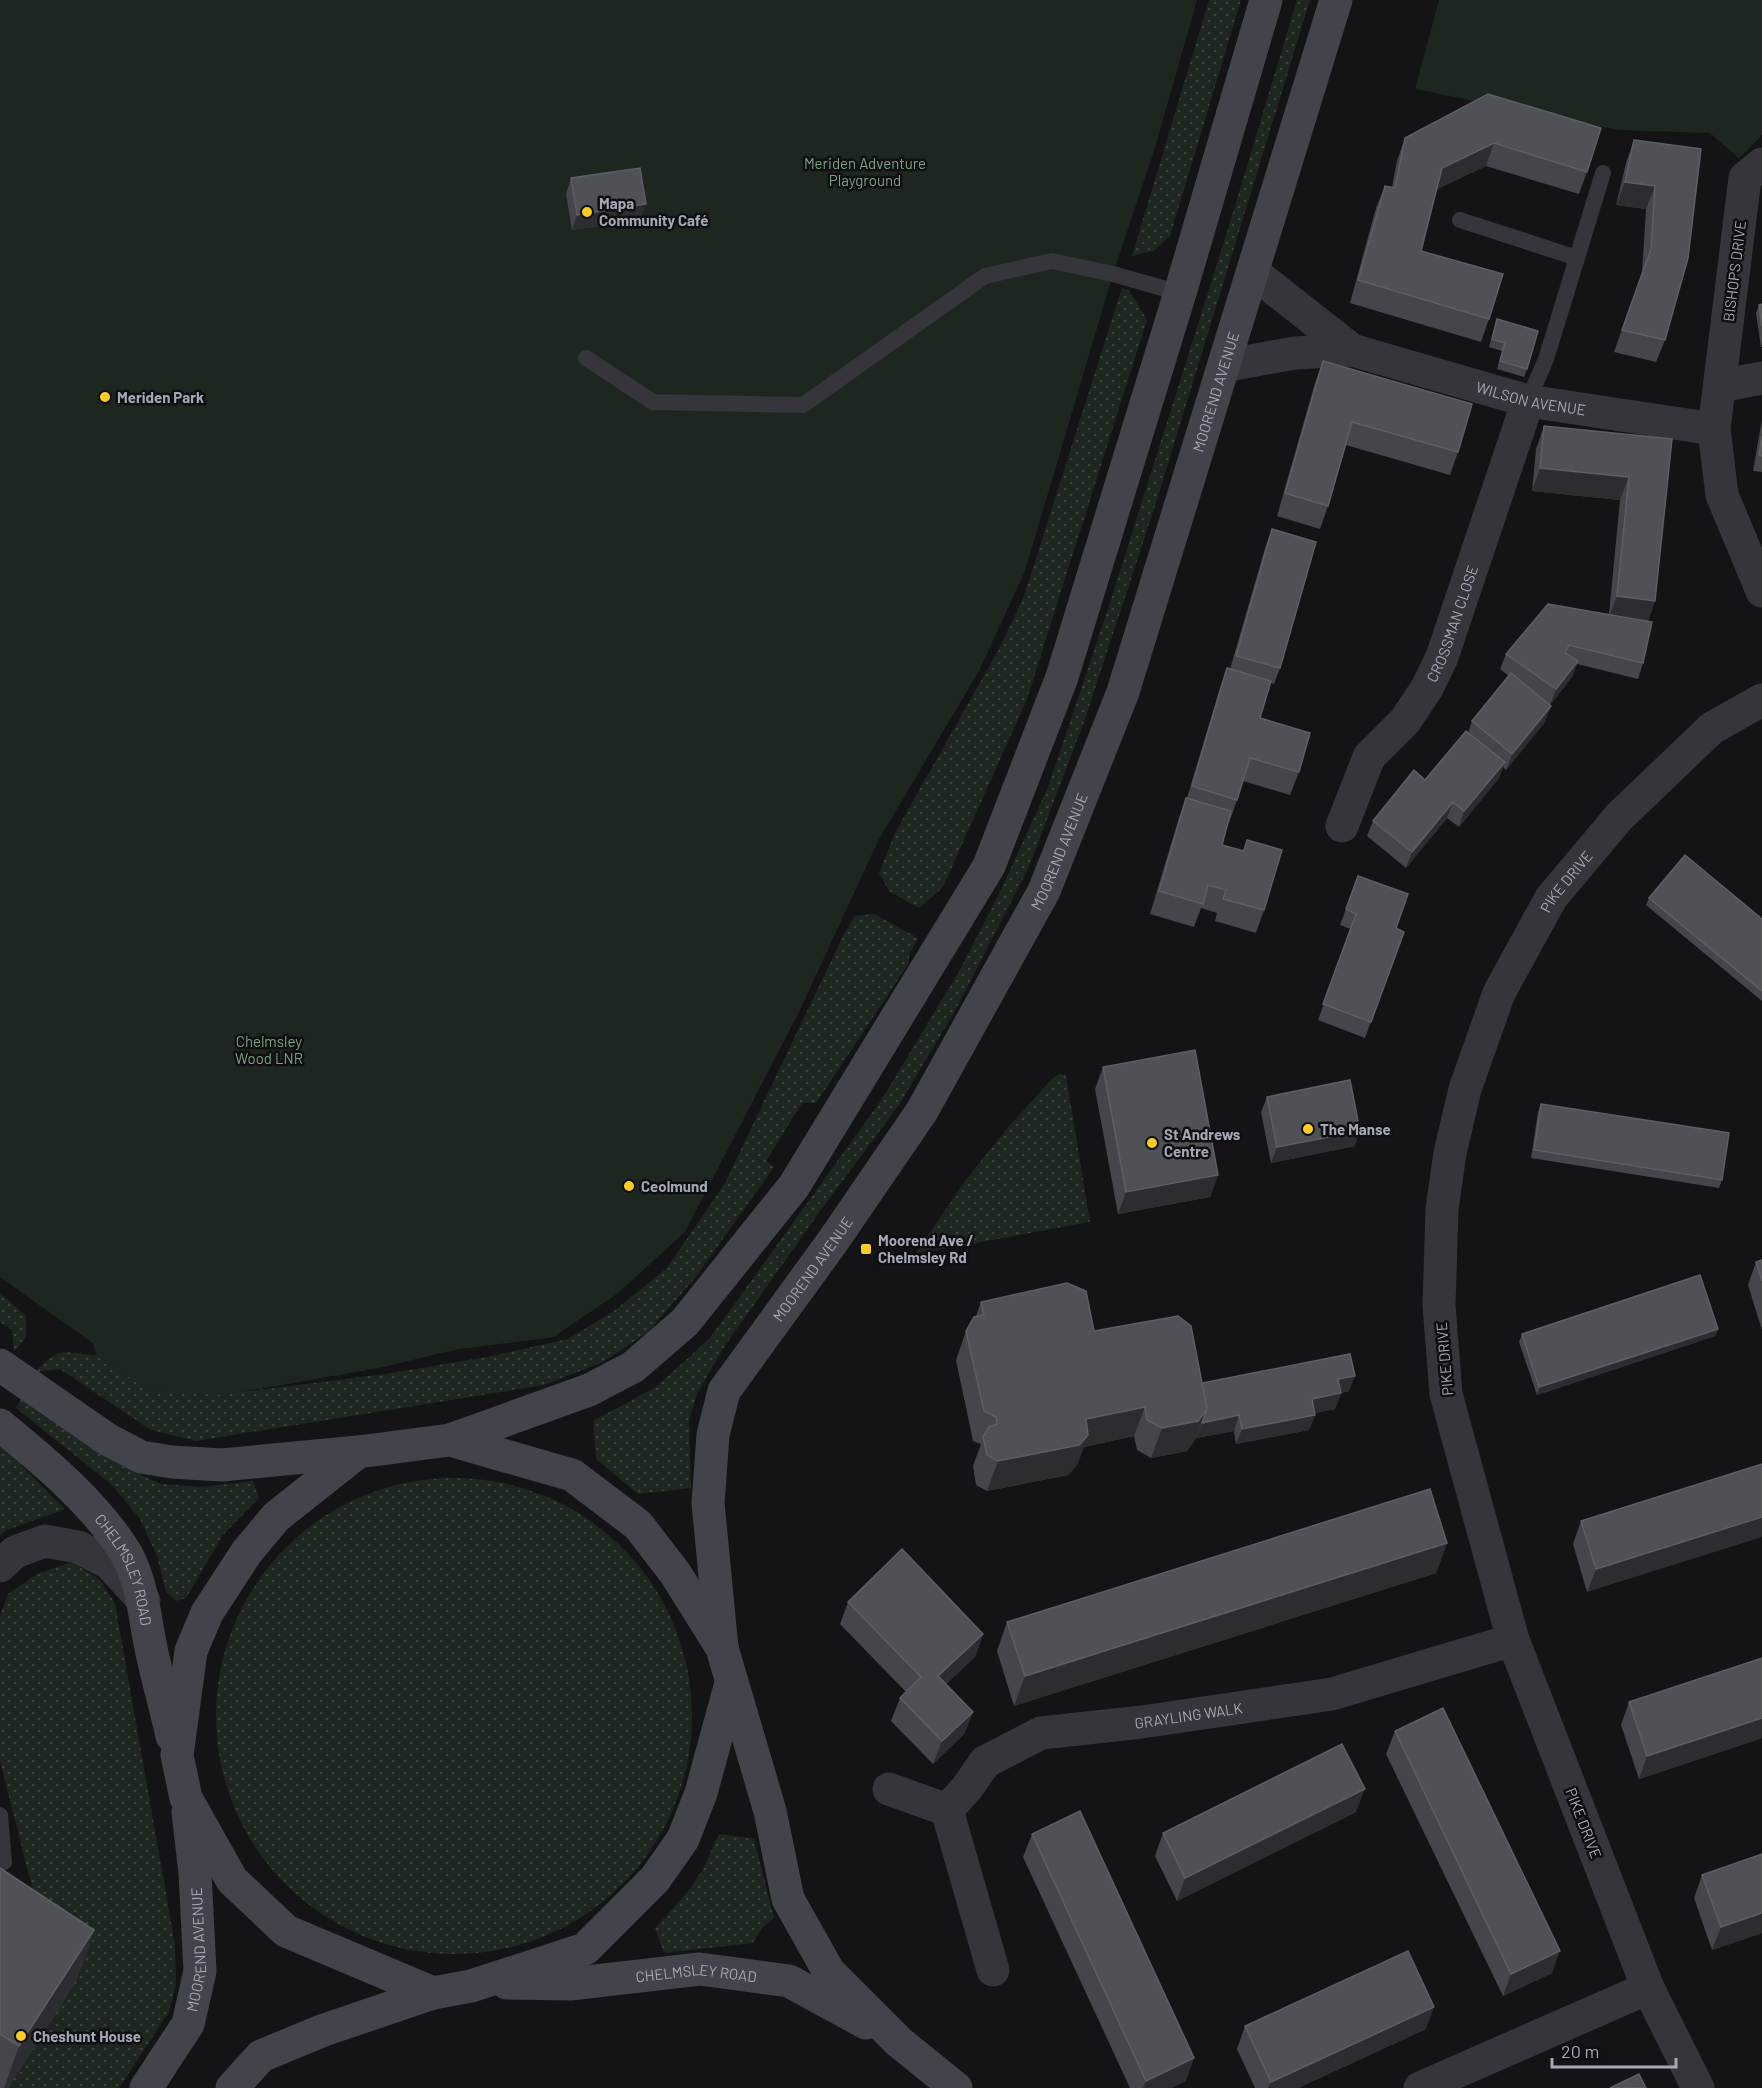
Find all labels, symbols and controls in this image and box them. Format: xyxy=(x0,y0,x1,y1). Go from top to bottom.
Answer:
park label: Meriden Adventure Playground xyxy=(804,154,926,189)
place label: Mapa Community Café xyxy=(599,194,708,229)
marker: Mapa Community Café xyxy=(580,205,594,219)
street label: BISHOPS DRIVE xyxy=(1719,219,1749,323)
street label: MOOREND AVENUE xyxy=(1188,329,1242,454)
street label: WILSON AVENUE xyxy=(1474,377,1587,419)
place label: Meriden Park xyxy=(117,388,204,406)
marker: Meriden Park xyxy=(98,390,112,404)
street label: CROSSMAN CLOSE xyxy=(1422,563,1481,685)
street label: MOOREND AVENUE xyxy=(1026,790,1091,913)
street label: PIKE DRIVE xyxy=(1536,847,1596,915)
park label: Chelmsley Wood LNR xyxy=(235,1032,303,1067)
place label: The Manse xyxy=(1320,1120,1391,1138)
marker: The Manse xyxy=(1301,1122,1315,1136)
place label: St Andrews Centre xyxy=(1164,1125,1241,1160)
marker: St Andrews Centre xyxy=(1145,1136,1159,1150)
place label: Ceolmund xyxy=(641,1177,708,1195)
marker: Ceolmund xyxy=(622,1179,636,1193)
street label: MOOREND AVENUE xyxy=(769,1213,856,1325)
place label: Moorend Ave / Chelmsley Rd xyxy=(878,1231,974,1266)
marker: Moorend Ave / Chelmsley Rd xyxy=(859,1242,873,1256)
street label: PIKE DRIVE xyxy=(1432,1321,1456,1397)
street label: CHELMSLEY ROAD xyxy=(91,1510,156,1627)
street label: GRAYLING WALK xyxy=(1134,1698,1244,1732)
street label: PIKE DRIVE xyxy=(1562,1785,1606,1861)
street label: MOOREND AVENUE xyxy=(182,1887,209,2013)
street label: CHELMSLEY ROAD xyxy=(634,1960,758,1986)
place label: Cheshunt House xyxy=(33,2027,141,2045)
marker: Cheshunt House xyxy=(14,2029,28,2043)
scale bar xyxy=(1552,2031,1676,2069)
text: 20 m xyxy=(1561,2040,1599,2062)

